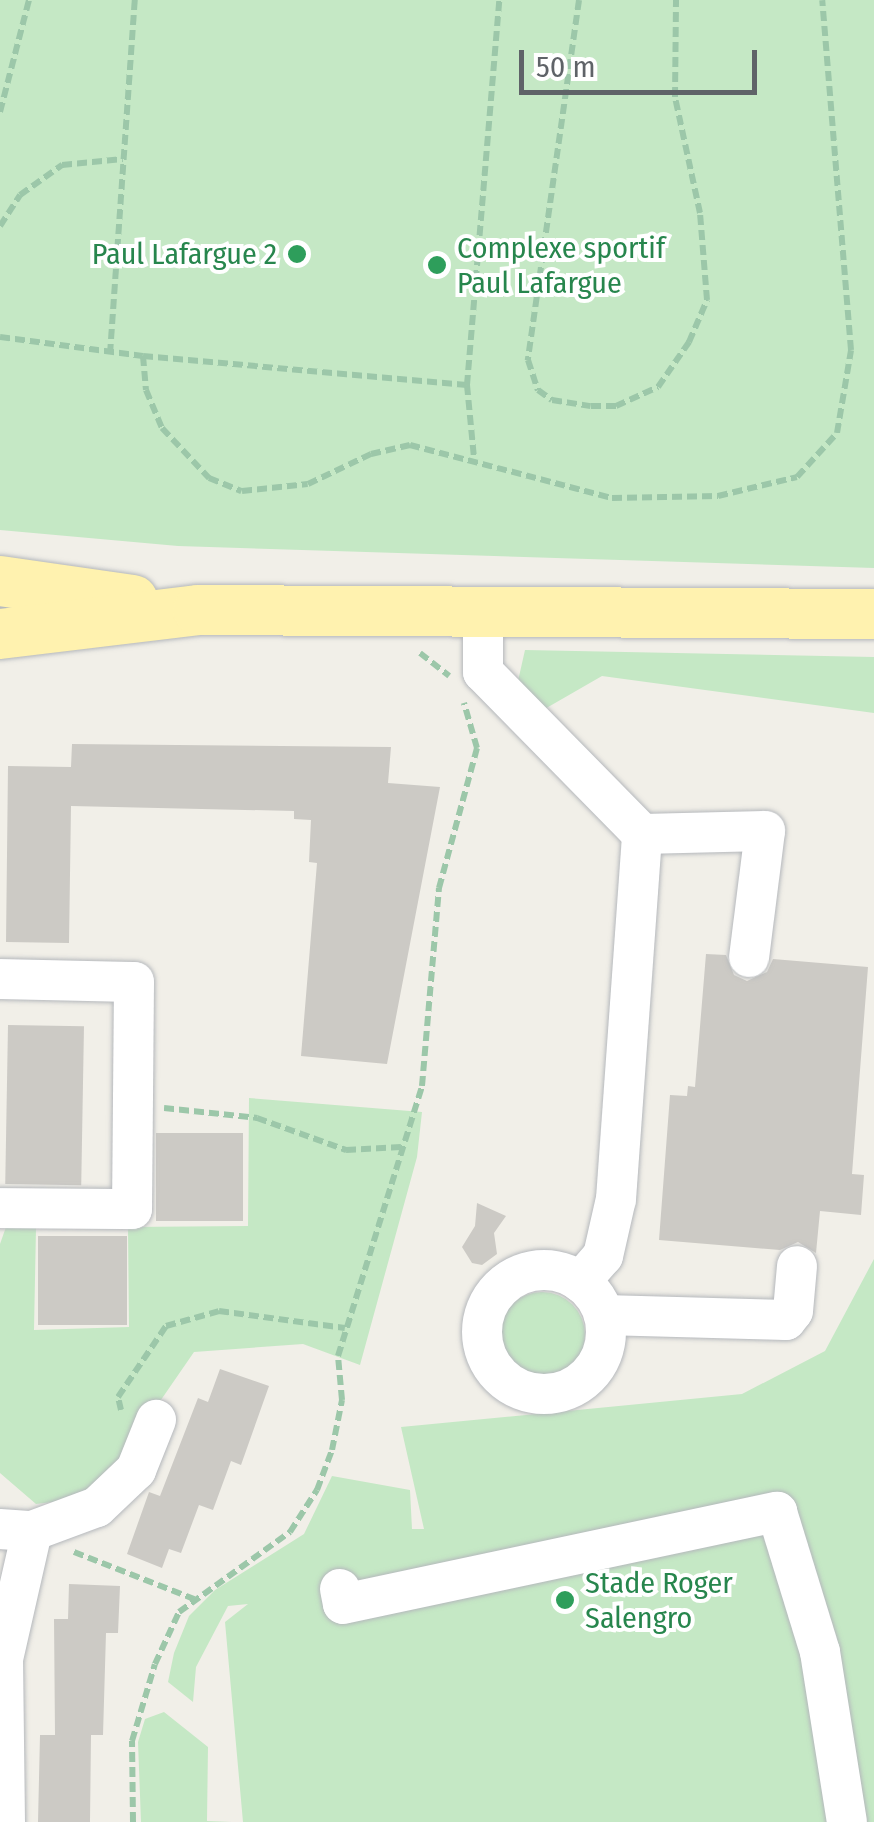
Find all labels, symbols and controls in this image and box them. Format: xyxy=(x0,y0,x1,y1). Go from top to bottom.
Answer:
scale bar xyxy=(524,30,762,92)
text: 50 m xyxy=(536,49,596,85)
place label: Complexe sportif Paul Lafargue xyxy=(457,230,665,300)
place label: Paul Lafargue 2 xyxy=(92,236,277,272)
marker: Paul Lafargue 2 xyxy=(286,243,308,265)
marker: Complexe sportif Paul Lafargue xyxy=(426,254,448,276)
place label: Stade Roger Salengro xyxy=(585,1565,733,1636)
marker: Stade Roger Salengro xyxy=(554,1589,576,1611)

